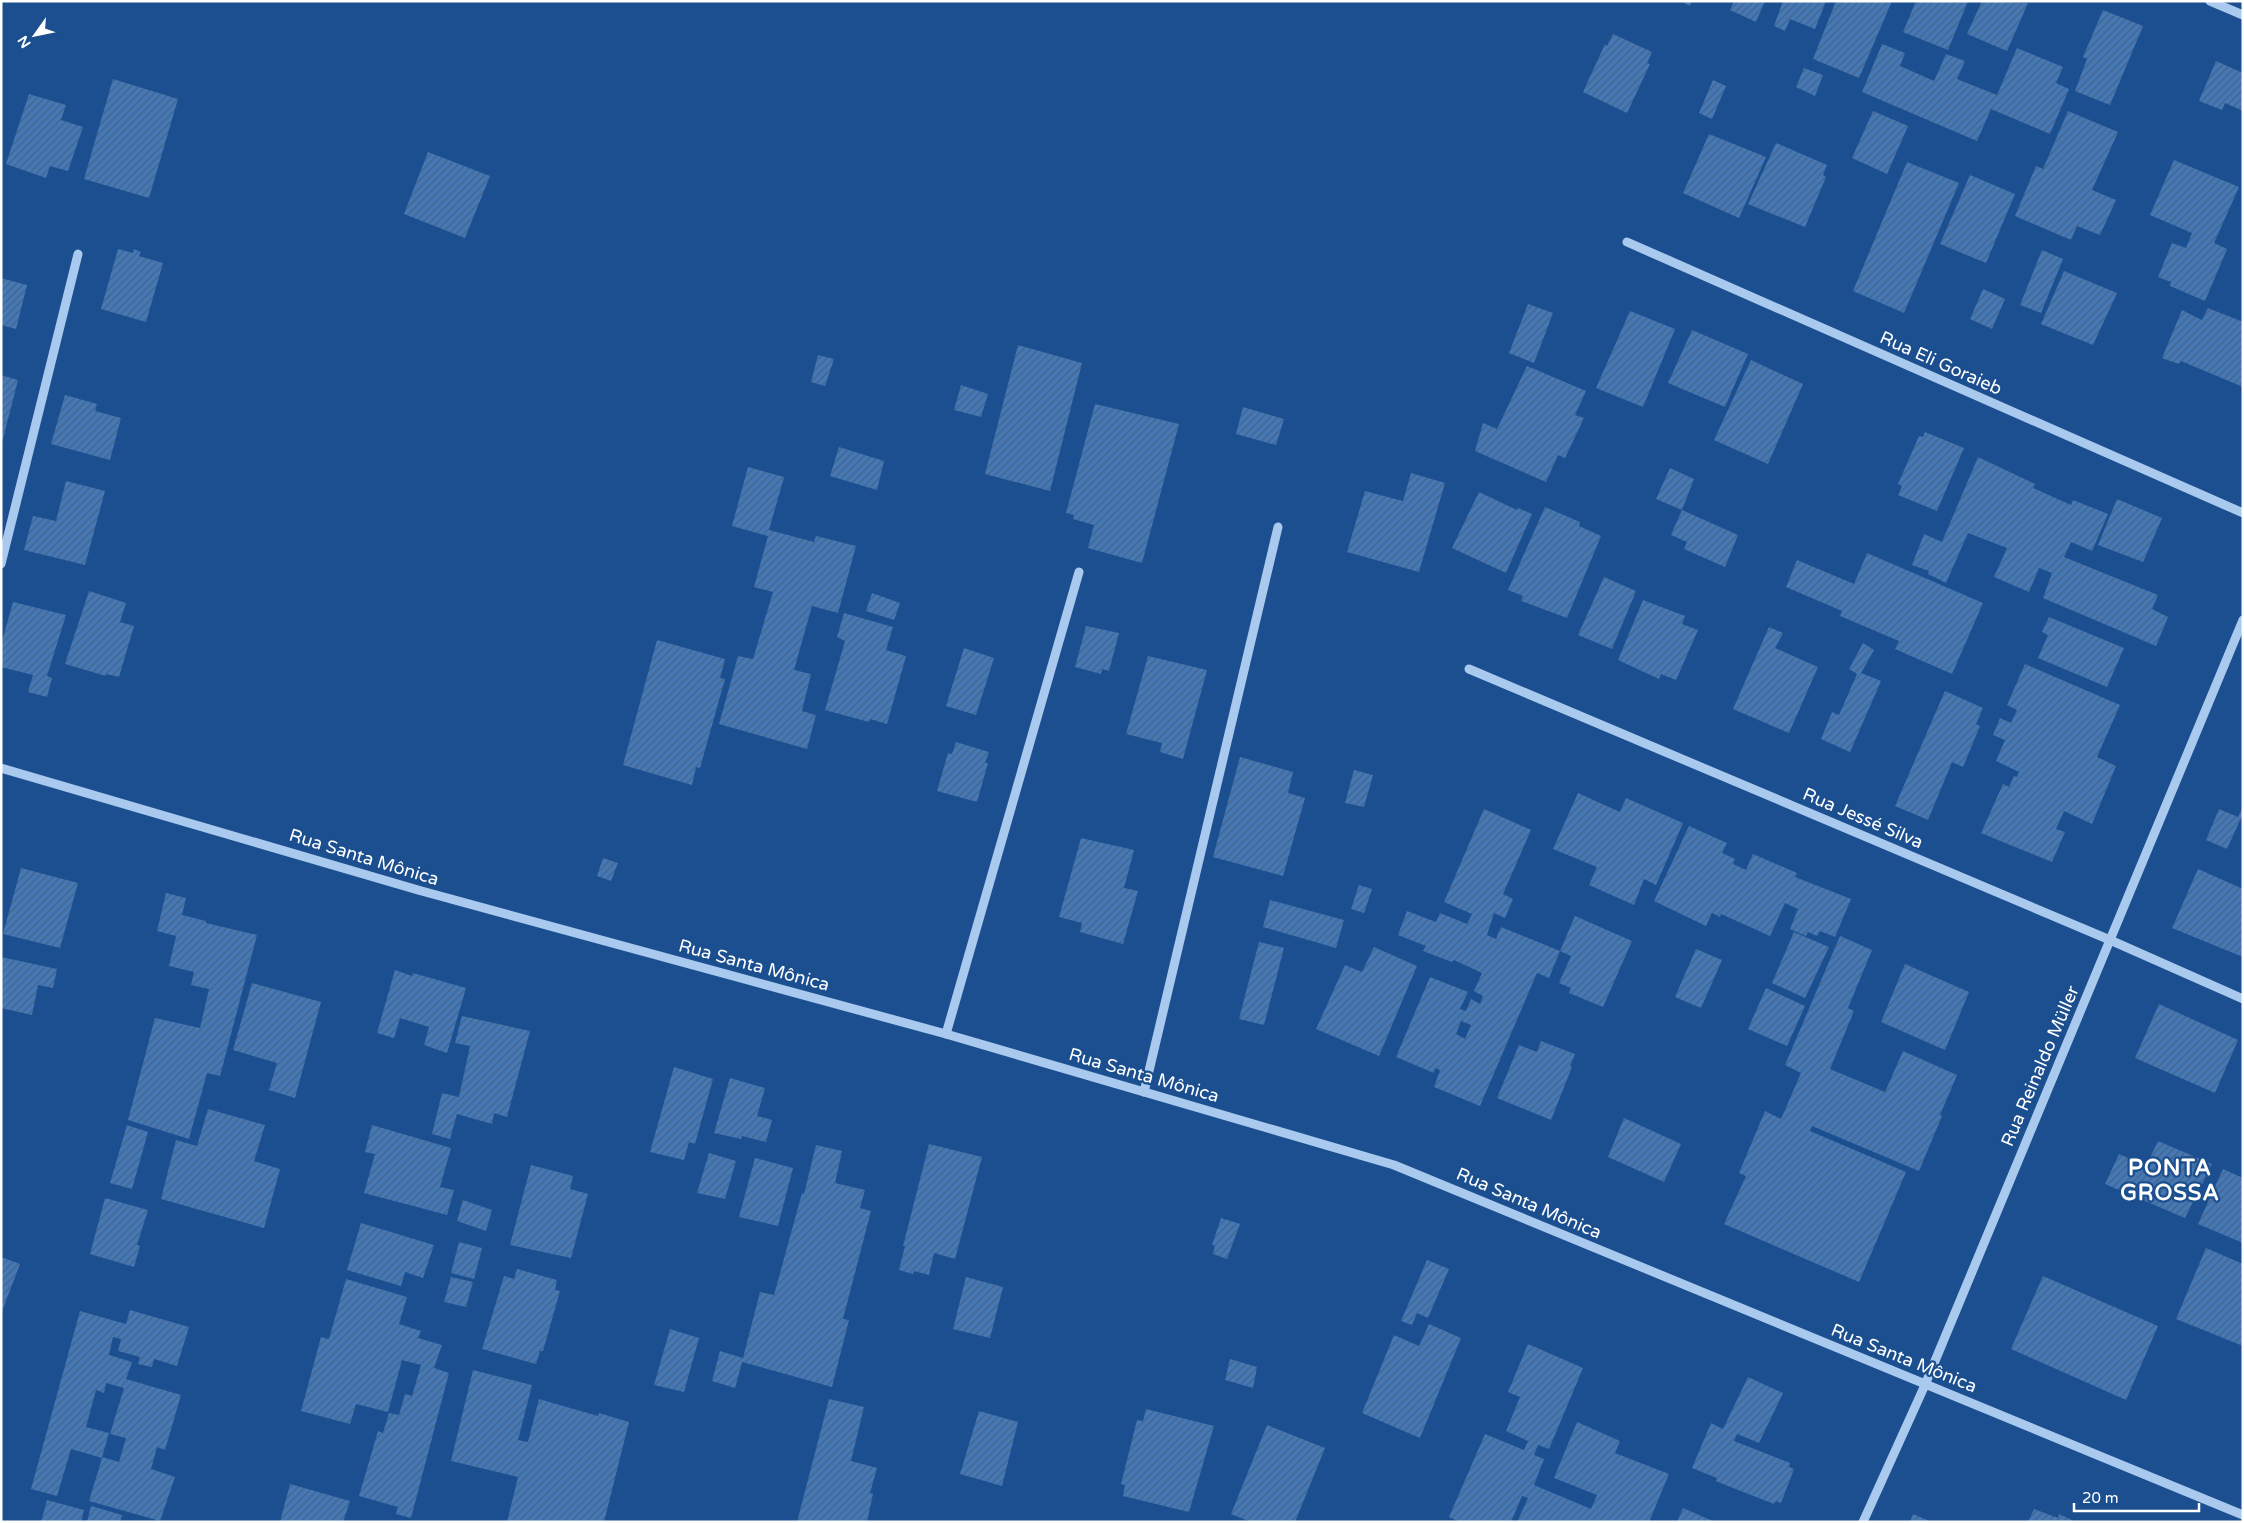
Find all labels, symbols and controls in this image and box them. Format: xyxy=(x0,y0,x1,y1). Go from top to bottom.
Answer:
north arrow xyxy=(10,10,60,60)
text: N xyxy=(14,32,35,51)
street label: Rua Eli Goraieb xyxy=(1877,326,2005,400)
street label: Rua Jessé Silva xyxy=(1799,783,1927,853)
street label: Rua Santa Mônica xyxy=(286,824,442,890)
street label: Rua Santa Mônica xyxy=(676,934,832,996)
street label: Rua Reinaldo Müller xyxy=(1996,982,2084,1150)
street label: Rua Santa Mônica xyxy=(1066,1043,1222,1107)
district label: PONTA GROSSA xyxy=(2120,1155,2220,1206)
street label: Rua Santa Mônica xyxy=(1453,1163,1605,1243)
street label: Rua Santa Mônica xyxy=(1828,1319,1980,1397)
scale bar xyxy=(2074,1480,2199,1512)
text: 20 m xyxy=(2082,1489,2119,1507)

